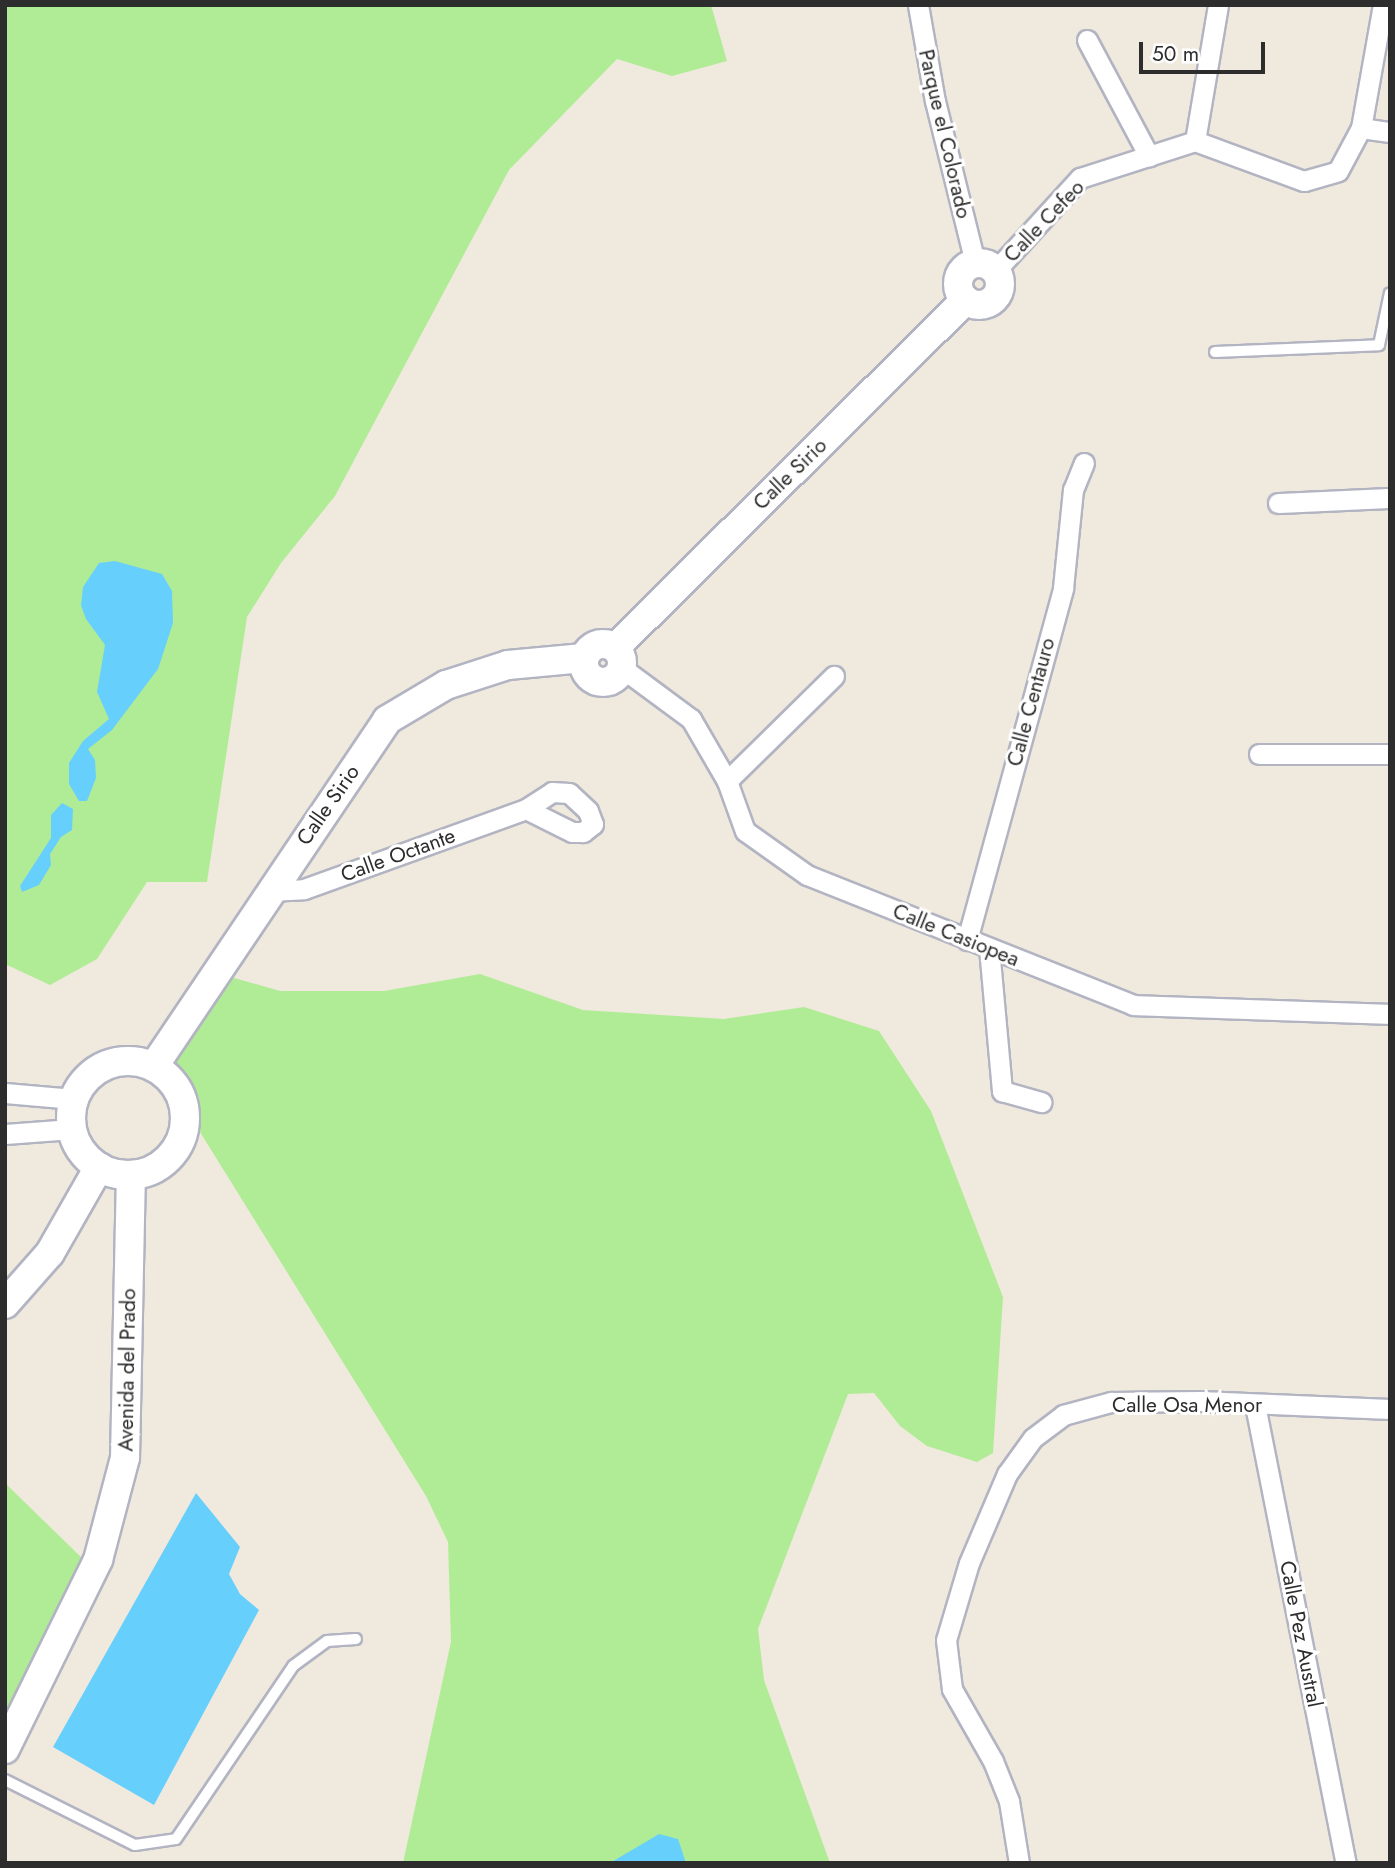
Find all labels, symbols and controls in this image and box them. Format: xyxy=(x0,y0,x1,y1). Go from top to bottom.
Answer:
scale bar xyxy=(1143,28,1269,72)
text: 50 m xyxy=(1152,39,1199,69)
street label: Parque el Colorado xyxy=(913,47,977,221)
street label: Calle Cefeo xyxy=(999,175,1089,267)
street label: Calle Sirio xyxy=(748,433,832,515)
street label: Calle Centauro xyxy=(1002,635,1060,769)
street label: Calle Sirio xyxy=(291,760,365,850)
street label: Calle Octante xyxy=(337,823,459,887)
street label: Calle Casiopea xyxy=(889,898,1023,972)
street label: Avenida del Prado xyxy=(113,1288,141,1452)
street label: Calle Osa Menor xyxy=(1112,1392,1262,1418)
street label: Calle Pez Austral xyxy=(1274,1559,1328,1709)

